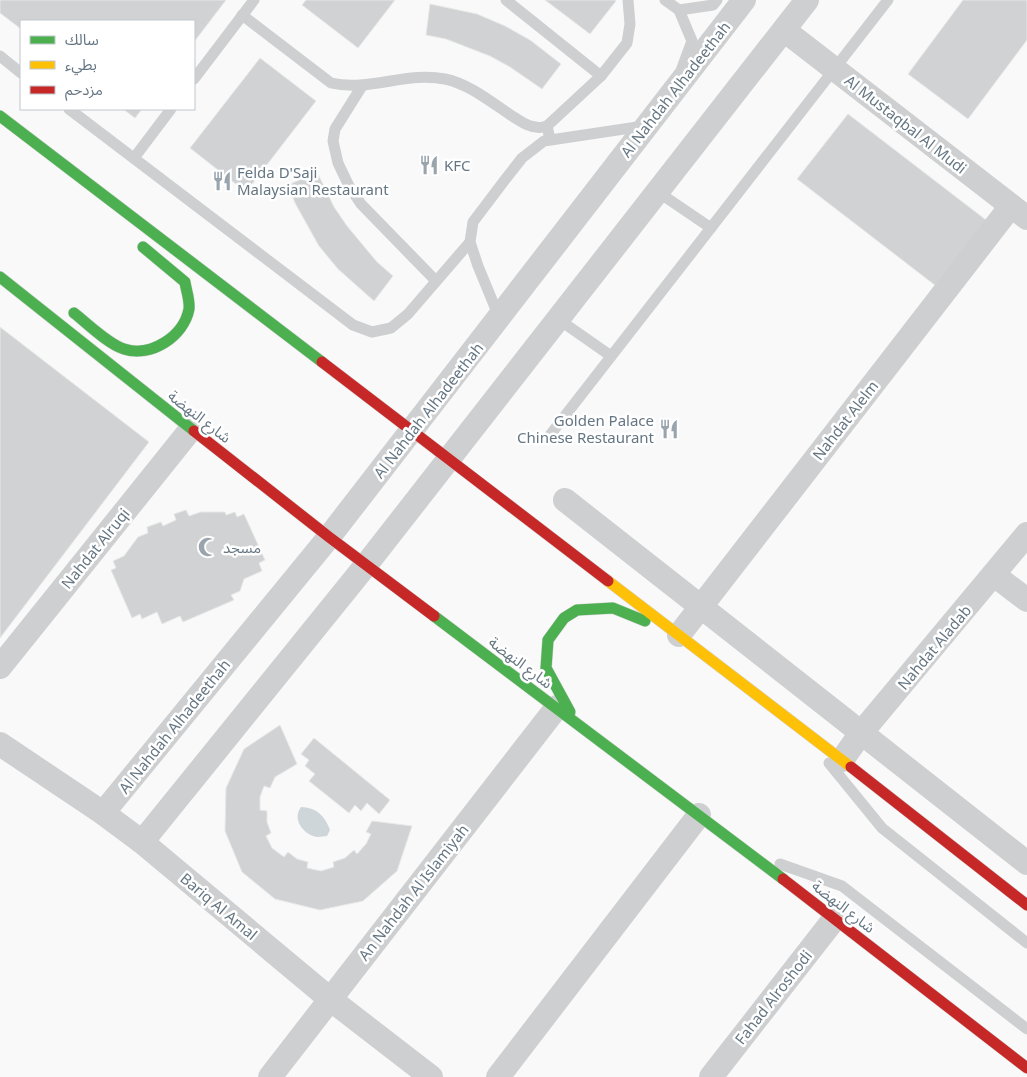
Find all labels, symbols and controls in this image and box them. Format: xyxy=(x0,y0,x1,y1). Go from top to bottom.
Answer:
street label: Al Nahdah Alhadeethah xyxy=(616,17,734,161)
legend xyxy=(20,20,195,110)
text: سالك xyxy=(65,29,99,49)
text: بطيء xyxy=(65,54,97,76)
street label: Al Mustaqbal Al Mudi xyxy=(841,70,971,178)
text: مزدحم xyxy=(65,79,103,101)
restaurant icon: KFC xyxy=(418,154,440,176)
place label: KFC xyxy=(444,155,471,175)
place label: Felda D'Saji Malaysian Restaurant xyxy=(237,162,389,199)
restaurant icon: Felda D'Saji Malaysian Restaurant xyxy=(211,170,233,192)
street label: Al Nahdah Alhadeethah xyxy=(369,338,487,482)
street label: Nahdat Alelm xyxy=(808,376,882,464)
street label: شارع النهضة xyxy=(162,385,236,449)
place label: Golden Palace Chinese Restaurant xyxy=(517,410,655,447)
restaurant icon: Golden Palace Chinese Restaurant xyxy=(658,418,680,440)
street label: Nahdat Alruqi xyxy=(56,504,134,592)
mosque icon: مسجد xyxy=(197,536,219,558)
place label: مسجد xyxy=(223,537,261,557)
street label: Nahdat Aladab xyxy=(893,600,975,694)
street label: شارع النهضة xyxy=(483,631,557,695)
street label: Al Nahdah Alhadeethah xyxy=(114,655,234,797)
street label: An Nahdah Al Islamiyah xyxy=(353,820,473,964)
street label: Bariq Al Amal xyxy=(176,868,262,944)
street label: شارع النهضة xyxy=(806,875,880,939)
street label: Fahad Alroshodi xyxy=(730,946,816,1048)

